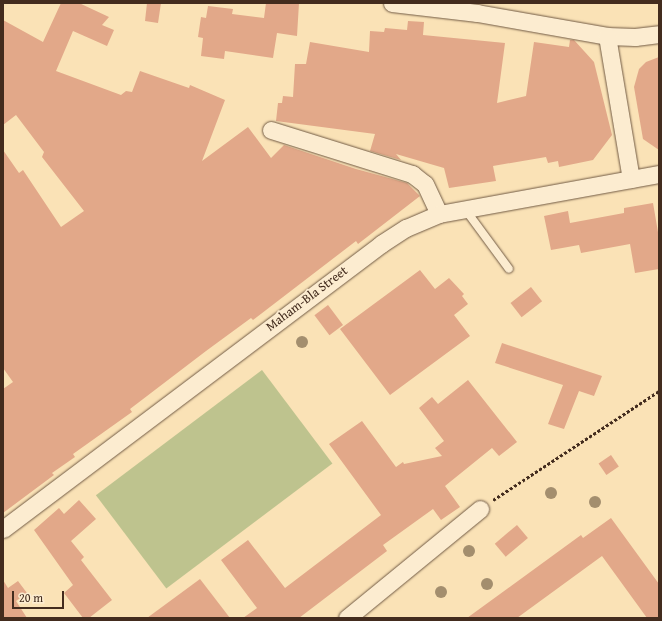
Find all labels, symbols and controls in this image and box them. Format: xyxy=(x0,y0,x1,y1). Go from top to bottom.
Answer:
street label: Maham-Bla Street xyxy=(263,263,351,335)
scale bar xyxy=(14,583,66,609)
text: 20 m xyxy=(19,589,43,606)

